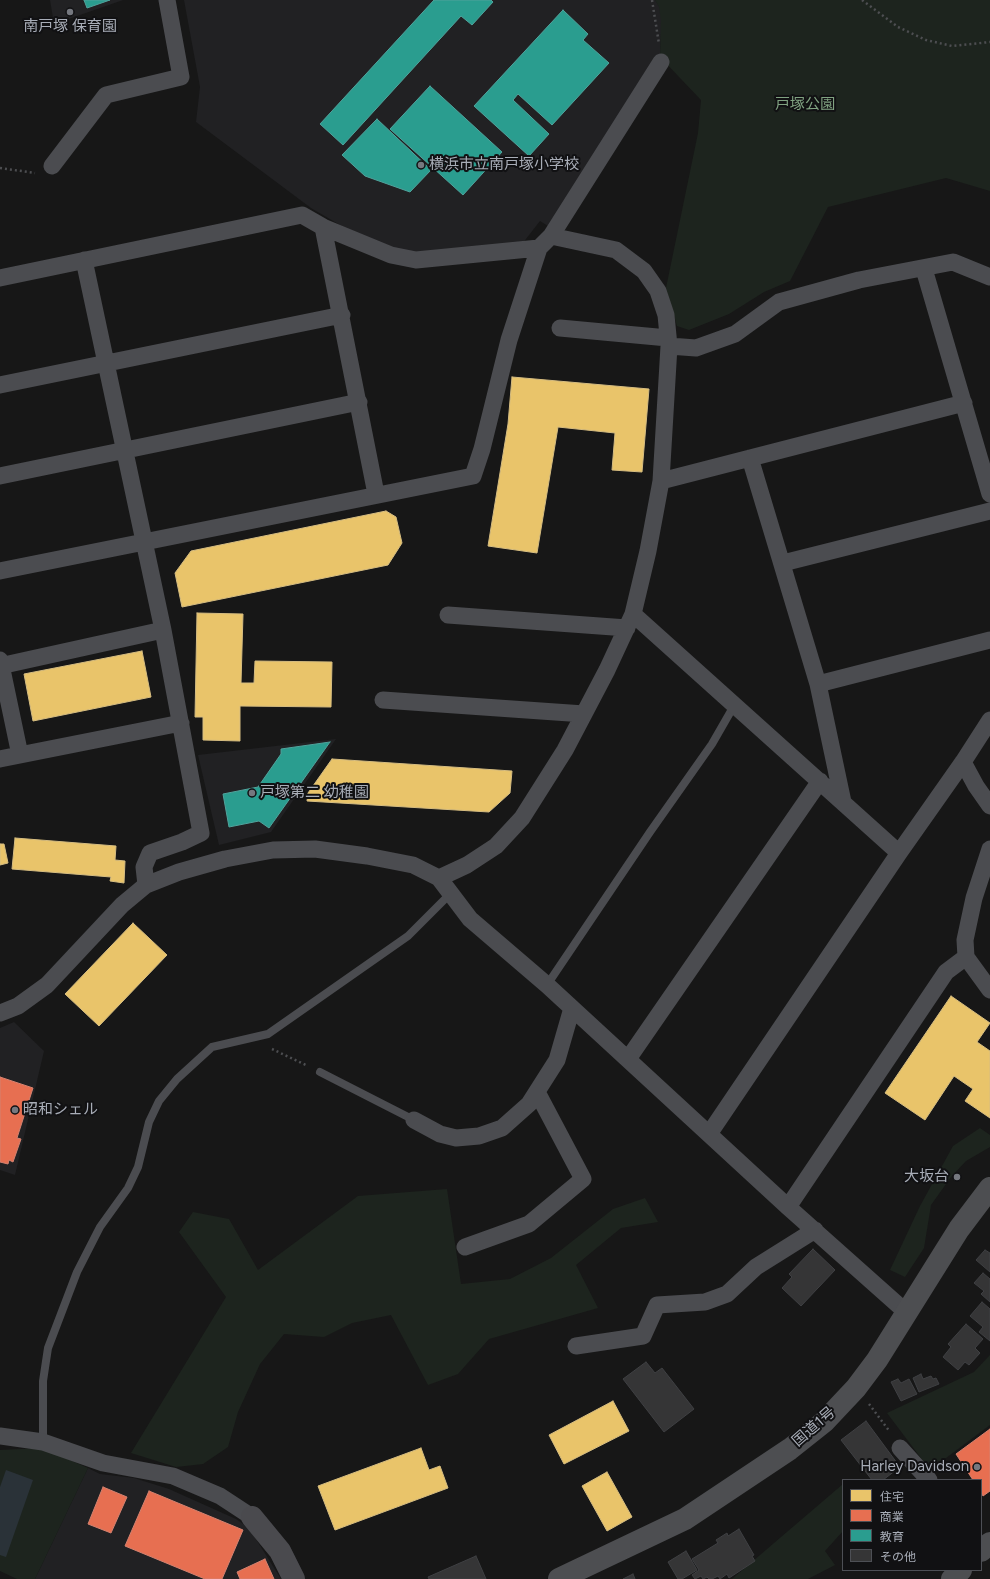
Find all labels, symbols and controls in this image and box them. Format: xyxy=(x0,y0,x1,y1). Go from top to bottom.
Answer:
marker: 南戸塚 保育園 xyxy=(65,7,75,17)
place label: 南戸塚 保育園 xyxy=(23,18,117,36)
park label: 戸塚公園 xyxy=(775,96,835,114)
place label: 横浜市立南戸塚小学校 xyxy=(429,156,579,174)
marker: 横浜市立南戸塚小学校 xyxy=(416,160,426,170)
place label: 戸塚第二 幼稚園 xyxy=(260,784,369,802)
marker: 戸塚第二 幼稚園 xyxy=(247,788,257,798)
place label: 昭和シェル xyxy=(23,1101,98,1119)
marker: 昭和シェル xyxy=(10,1105,20,1115)
place label: 大坂台 xyxy=(904,1168,949,1186)
marker: 大坂台 xyxy=(952,1172,962,1182)
street label: 国道1号 xyxy=(789,1403,839,1451)
place label: Harley Davidson xyxy=(860,1458,969,1476)
marker: Harley Davidson xyxy=(972,1462,982,1472)
legend xyxy=(842,1479,982,1571)
text: 住宅 xyxy=(880,1490,904,1504)
text: 商業 xyxy=(880,1510,904,1524)
text: 教育 xyxy=(880,1530,904,1544)
text: その他 xyxy=(880,1550,916,1564)

